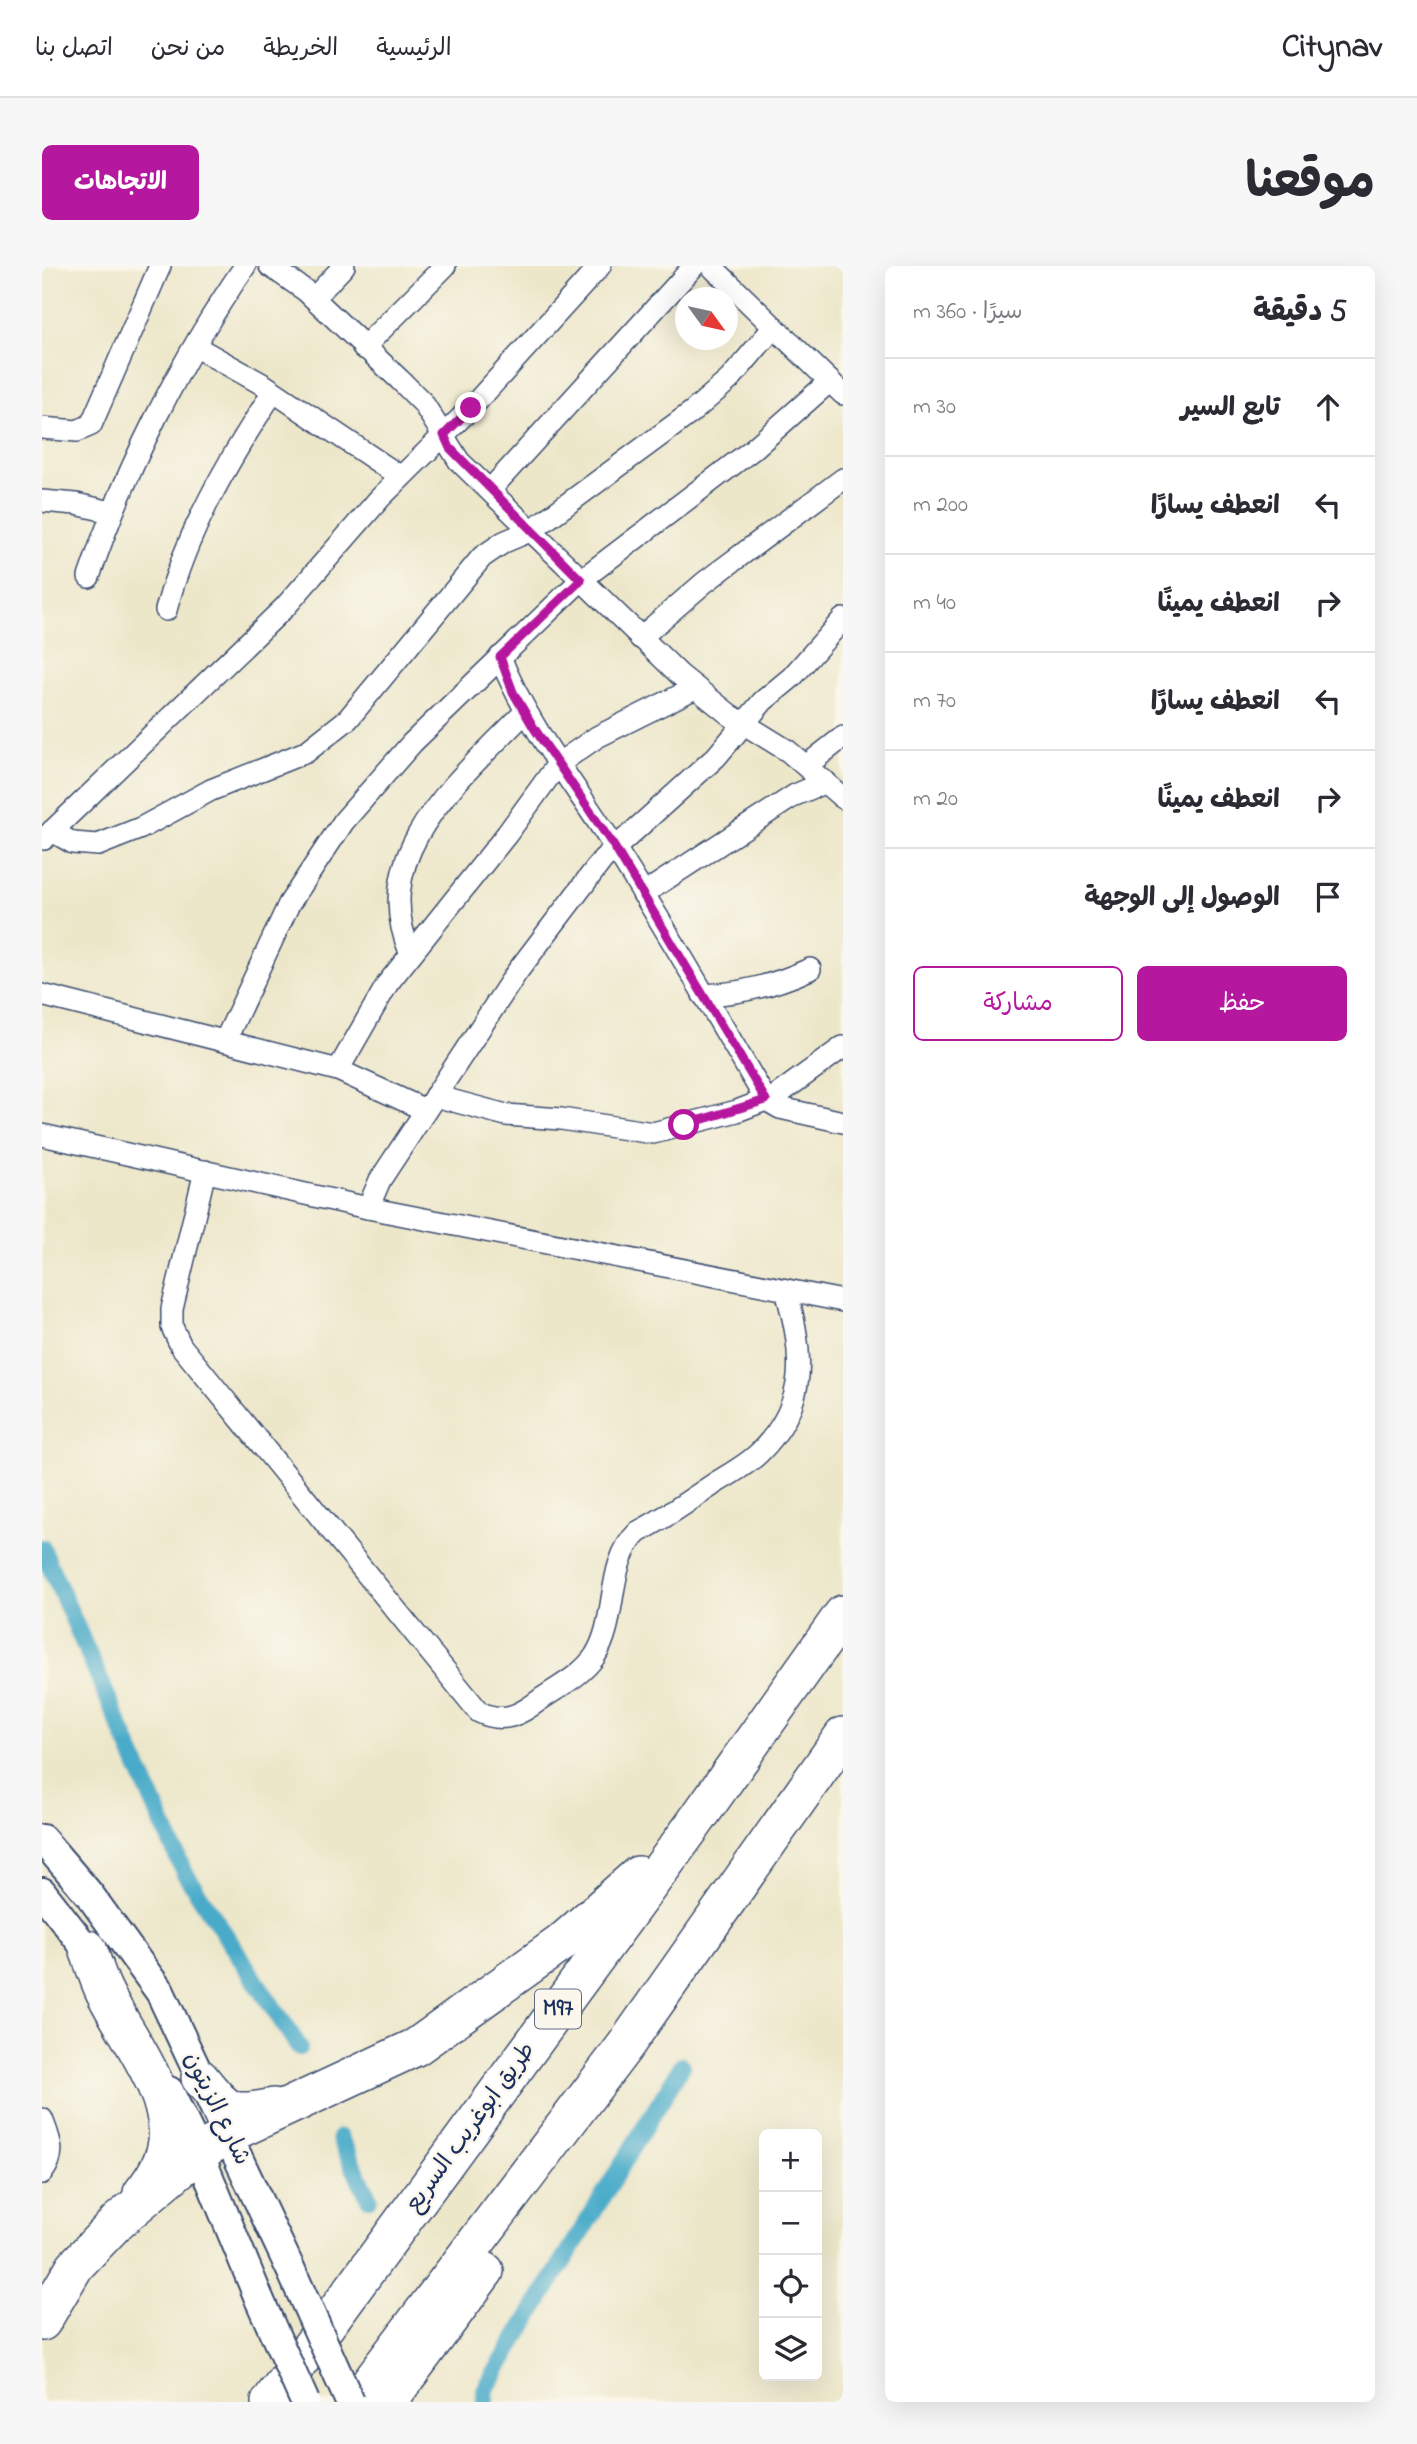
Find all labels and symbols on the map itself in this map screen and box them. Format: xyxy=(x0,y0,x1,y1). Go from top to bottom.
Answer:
north arrow xyxy=(675,287,738,350)
route end xyxy=(455,392,486,423)
route start xyxy=(668,1109,699,1140)
road number: M97 xyxy=(535,1990,581,2028)
street label: طريق ابوغريب السريع xyxy=(397,2035,545,2221)
street label: شارع الزيتون xyxy=(173,2046,259,2172)

